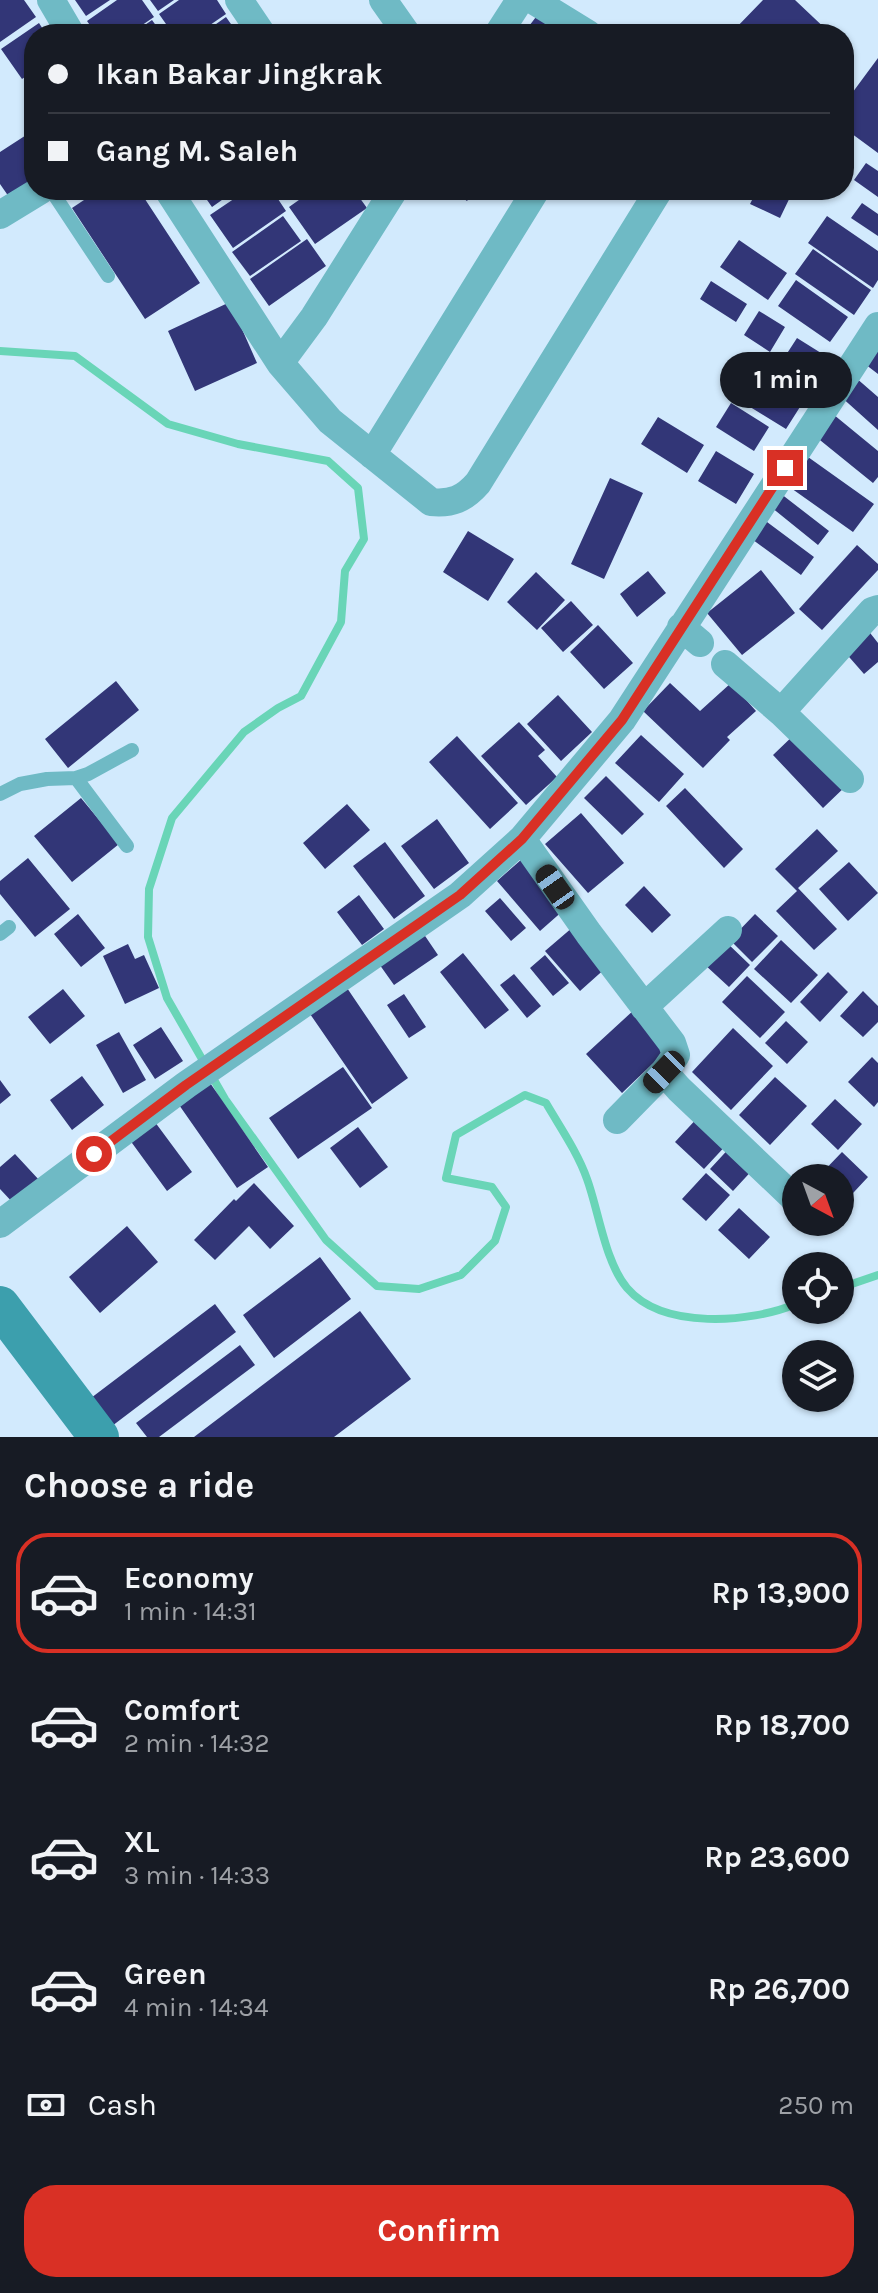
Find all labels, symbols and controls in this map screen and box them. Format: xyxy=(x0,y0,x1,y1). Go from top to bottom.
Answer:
text: Ikan Bakar Jingkrak xyxy=(96,56,382,92)
text: Gang M. Saleh xyxy=(96,133,298,169)
callout: 1 min xyxy=(719,352,851,408)
text: 1 min xyxy=(753,364,819,395)
route end xyxy=(767,450,803,486)
car xyxy=(531,860,579,914)
car xyxy=(639,1046,689,1098)
route start xyxy=(76,1136,112,1172)
north arrow xyxy=(782,1164,854,1236)
map controls xyxy=(782,1164,854,1412)
button: locate xyxy=(782,1252,854,1324)
button: layers xyxy=(782,1340,854,1412)
text: Choose a ride xyxy=(24,1464,254,1506)
icon: car xyxy=(28,1557,100,1629)
text: Economy xyxy=(124,1560,254,1596)
text: Rp 13,900 xyxy=(712,1575,850,1611)
text: 1 min · 14:31 xyxy=(124,1596,257,1627)
icon: car xyxy=(28,1689,100,1761)
text: Comfort xyxy=(124,1692,240,1728)
text: Rp 18,700 xyxy=(714,1707,850,1743)
text: 2 min · 14:32 xyxy=(124,1728,270,1759)
icon: car xyxy=(28,1821,100,1893)
text: XL xyxy=(124,1824,159,1860)
text: Rp 23,600 xyxy=(704,1839,850,1875)
text: 3 min · 14:33 xyxy=(124,1860,270,1891)
icon: car xyxy=(28,1953,100,2025)
text: Green xyxy=(124,1956,207,1992)
text: Rp 26,700 xyxy=(708,1971,850,2007)
text: 4 min · 14:34 xyxy=(124,1992,268,2023)
icon: cash xyxy=(24,2083,68,2127)
text: Cash xyxy=(88,2087,157,2123)
text: 250 m xyxy=(778,2090,854,2121)
button: Confirm xyxy=(24,2185,854,2277)

